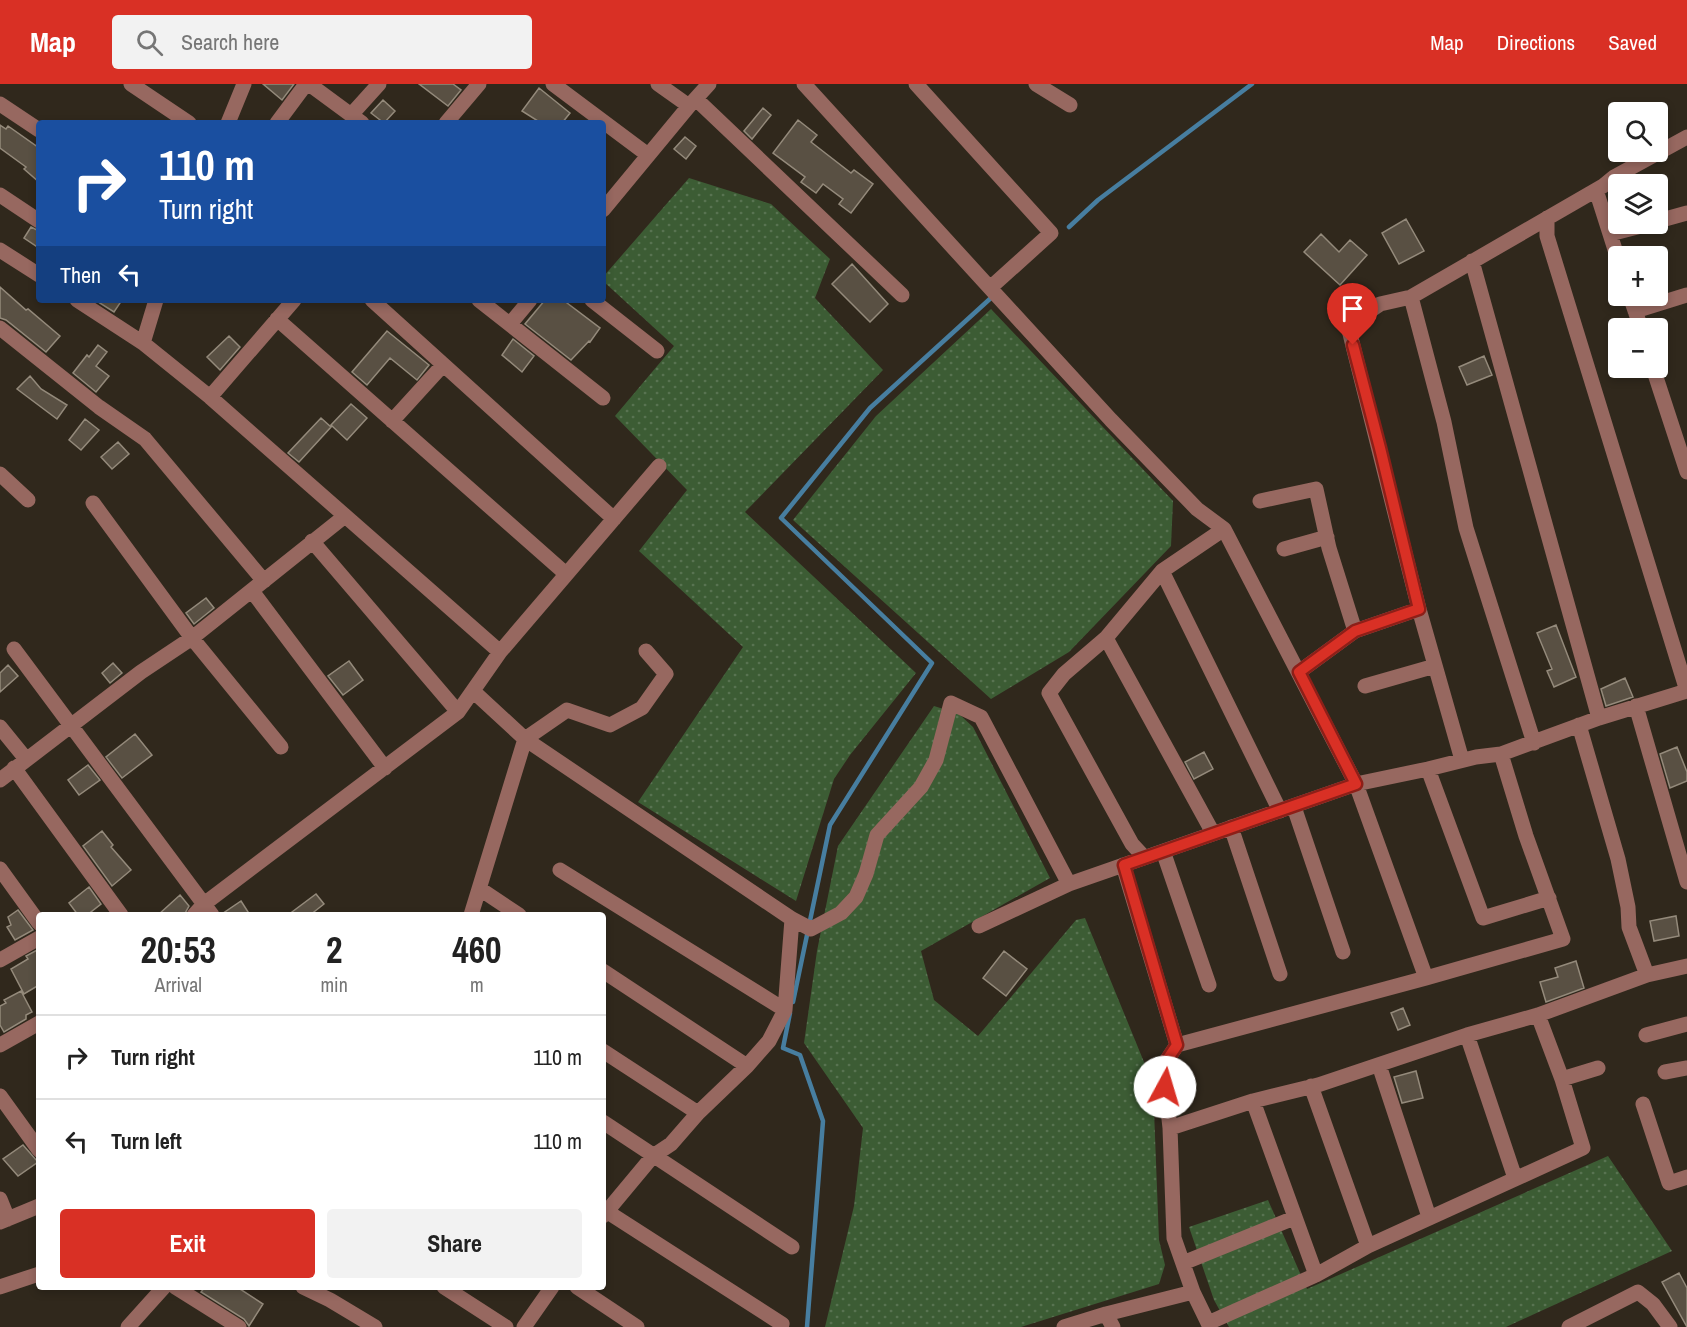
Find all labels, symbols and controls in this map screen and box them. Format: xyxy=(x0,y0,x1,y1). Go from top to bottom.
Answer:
search box xyxy=(112,15,532,69)
text: Map xyxy=(30,23,76,61)
icon: search xyxy=(133,26,166,59)
text: Search here xyxy=(181,27,279,57)
text: Map xyxy=(1430,28,1464,57)
text: Directions xyxy=(1497,28,1575,57)
text: Saved xyxy=(1608,28,1657,57)
map controls xyxy=(1608,102,1668,378)
button: search xyxy=(1608,102,1668,162)
text: 110 m xyxy=(159,137,255,193)
icon: right xyxy=(60,144,138,222)
button: layers xyxy=(1608,174,1668,234)
text: Turn right xyxy=(159,191,253,227)
button: + xyxy=(1608,246,1668,306)
icon: left xyxy=(113,258,146,291)
text: Then xyxy=(60,260,101,290)
pin xyxy=(1327,283,1378,345)
icon: arrive xyxy=(1336,292,1369,325)
button: − xyxy=(1608,318,1668,378)
text: 20:53 xyxy=(140,926,216,974)
text: 2 xyxy=(326,926,342,974)
text: 460 xyxy=(452,926,502,974)
text: Arrival xyxy=(155,971,202,998)
text: min xyxy=(320,971,348,998)
text: m xyxy=(470,971,484,998)
icon: right xyxy=(60,1041,93,1074)
text: Turn right xyxy=(111,1042,195,1072)
text: 110 m xyxy=(533,1042,582,1072)
position arrow xyxy=(1133,1055,1197,1119)
icon: left xyxy=(60,1125,93,1158)
text: Turn left xyxy=(111,1126,182,1156)
text: 110 m xyxy=(533,1126,582,1156)
button: Exit xyxy=(60,1209,315,1278)
button: Share xyxy=(327,1209,582,1278)

